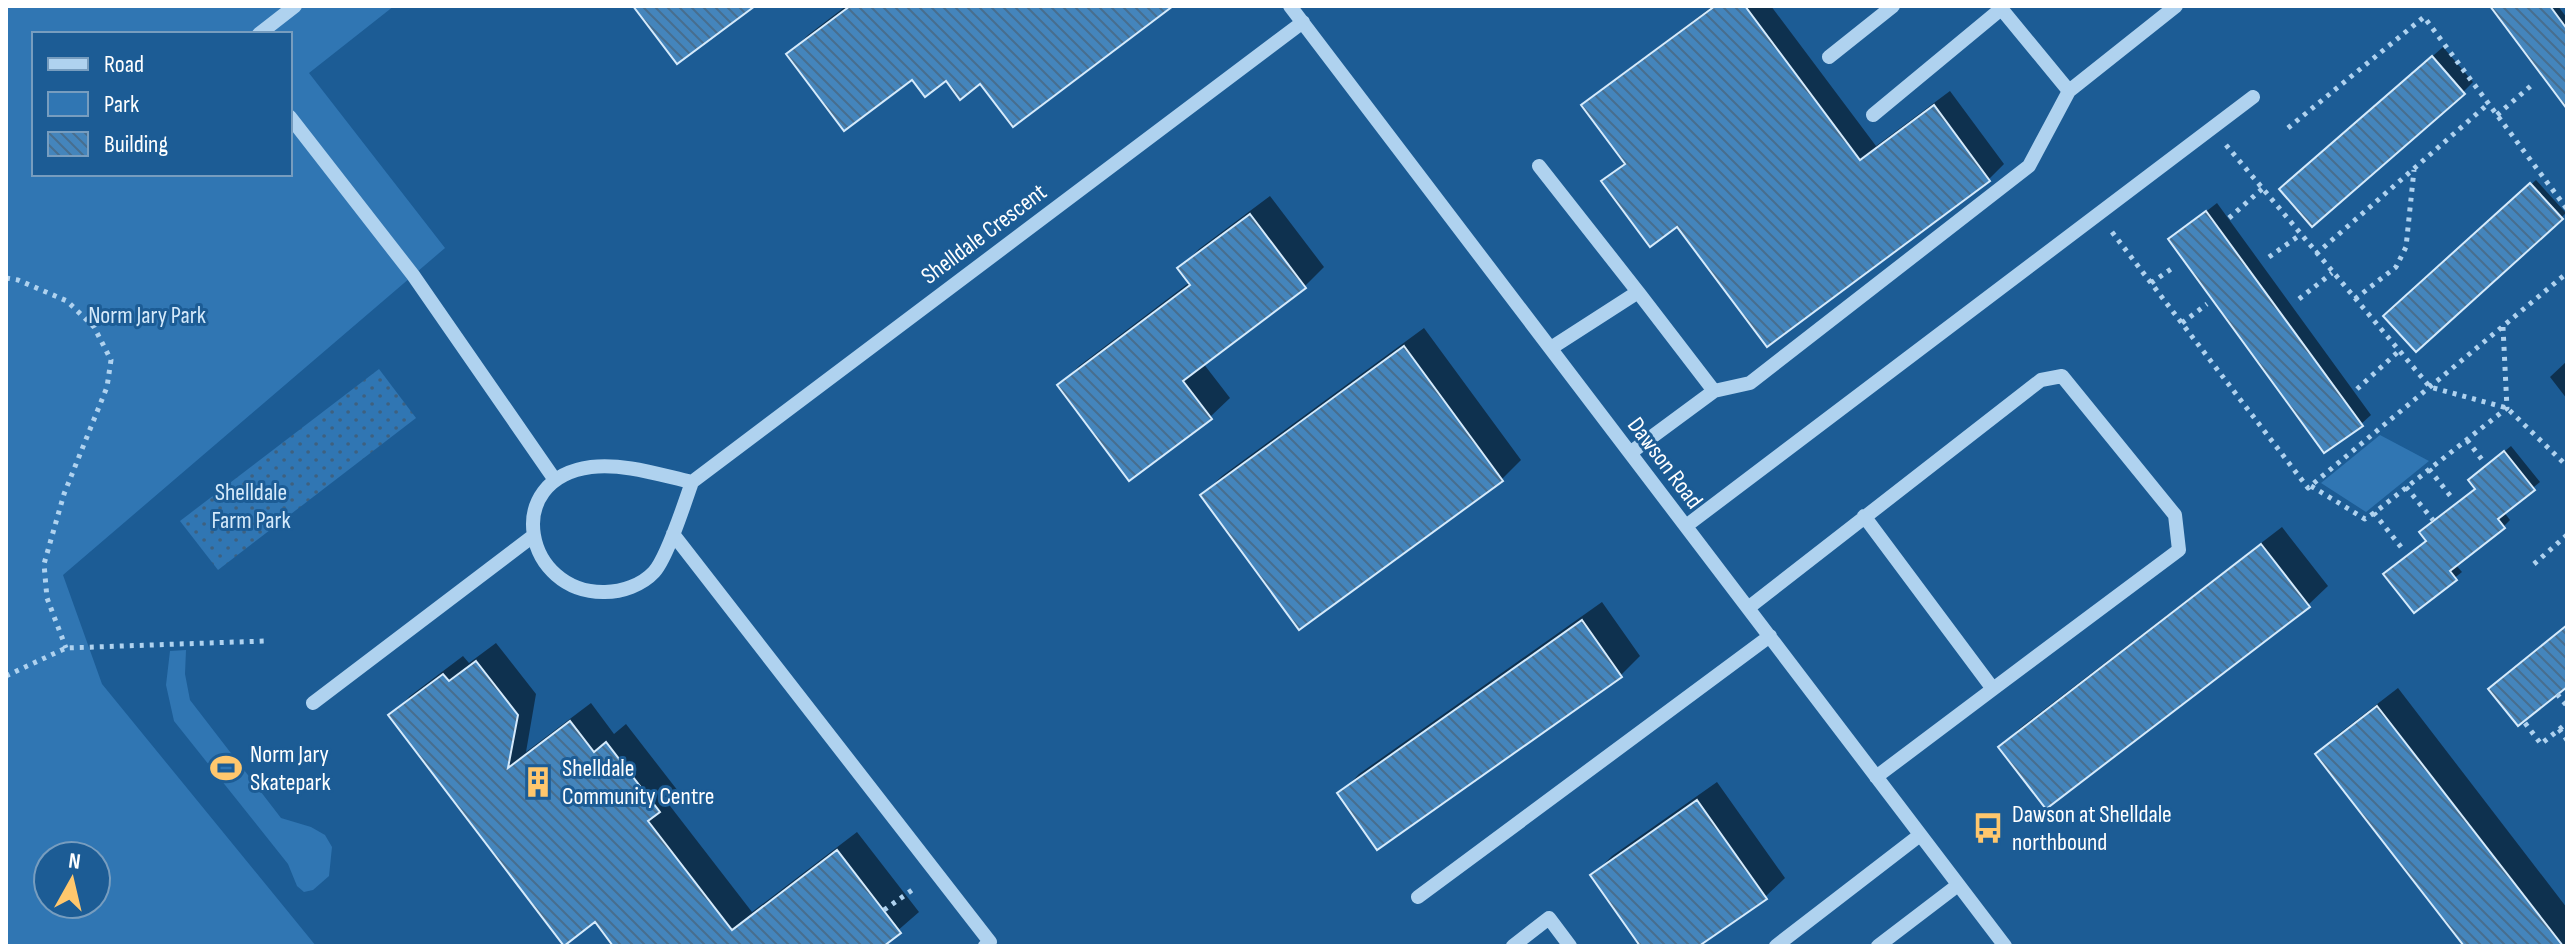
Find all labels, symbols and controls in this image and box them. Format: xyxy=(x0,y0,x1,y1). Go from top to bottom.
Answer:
legend xyxy=(32,32,292,176)
text: Road xyxy=(104,50,144,79)
text: Park xyxy=(104,90,139,119)
text: Building xyxy=(104,130,168,159)
street label: Shelldale Crescent xyxy=(916,177,1052,291)
park label: Norm Jary Park xyxy=(88,301,206,330)
street label: Dawson Road xyxy=(1621,412,1709,514)
park label: Shelldale Farm Park xyxy=(211,478,291,535)
place label: Norm Jary Skatepark xyxy=(250,740,331,797)
sports icon: Norm Jary Skatepark xyxy=(209,751,243,785)
place label: Shelldale Community Centre xyxy=(562,754,714,811)
building icon: Shelldale Community Centre xyxy=(521,765,555,799)
place label: Dawson at Shelldale northbound xyxy=(2012,800,2172,857)
bus stop icon: Dawson at Shelldale northbound xyxy=(1971,811,2005,845)
north arrow xyxy=(32,840,112,920)
text: N xyxy=(67,847,82,876)

